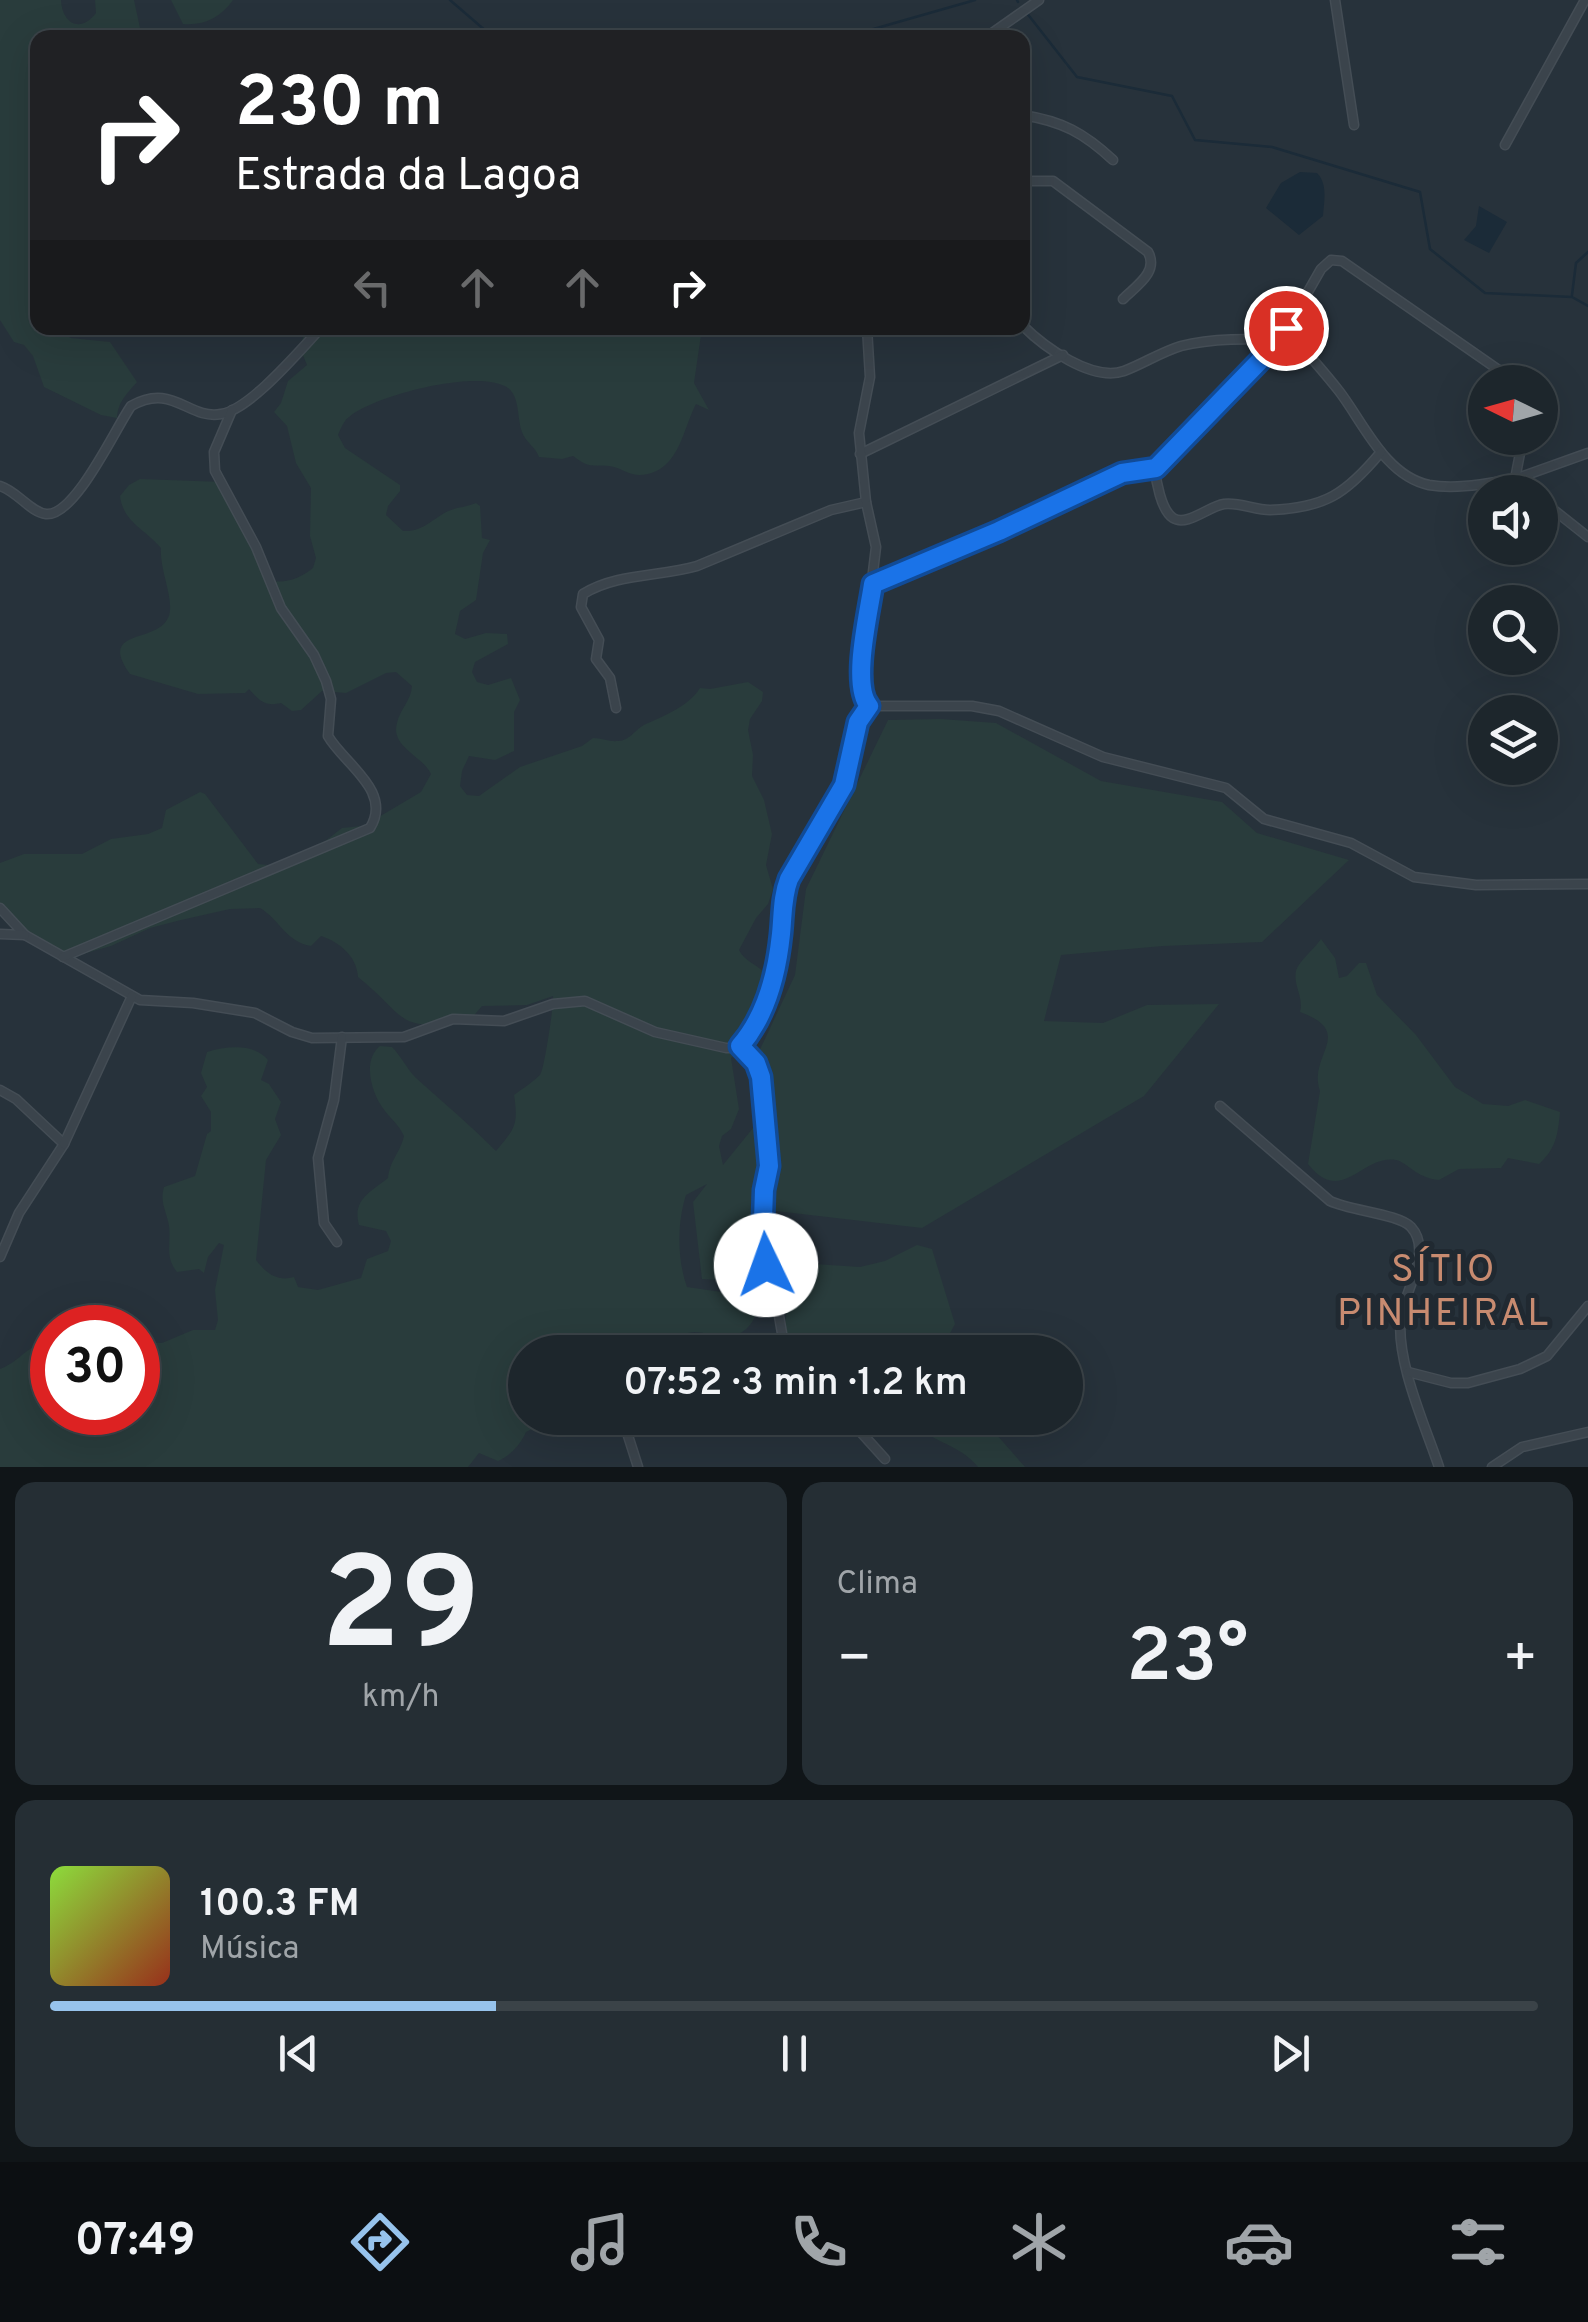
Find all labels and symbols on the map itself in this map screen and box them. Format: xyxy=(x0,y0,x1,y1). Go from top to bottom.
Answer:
pin xyxy=(1244,286,1329,371)
north arrow xyxy=(1468,365,1558,455)
position arrow xyxy=(714,1213,818,1317)
district label: SÍTIO PINHEIRAL xyxy=(1337,1246,1551,1340)
speed limit sign: 30 xyxy=(30,1305,160,1435)

